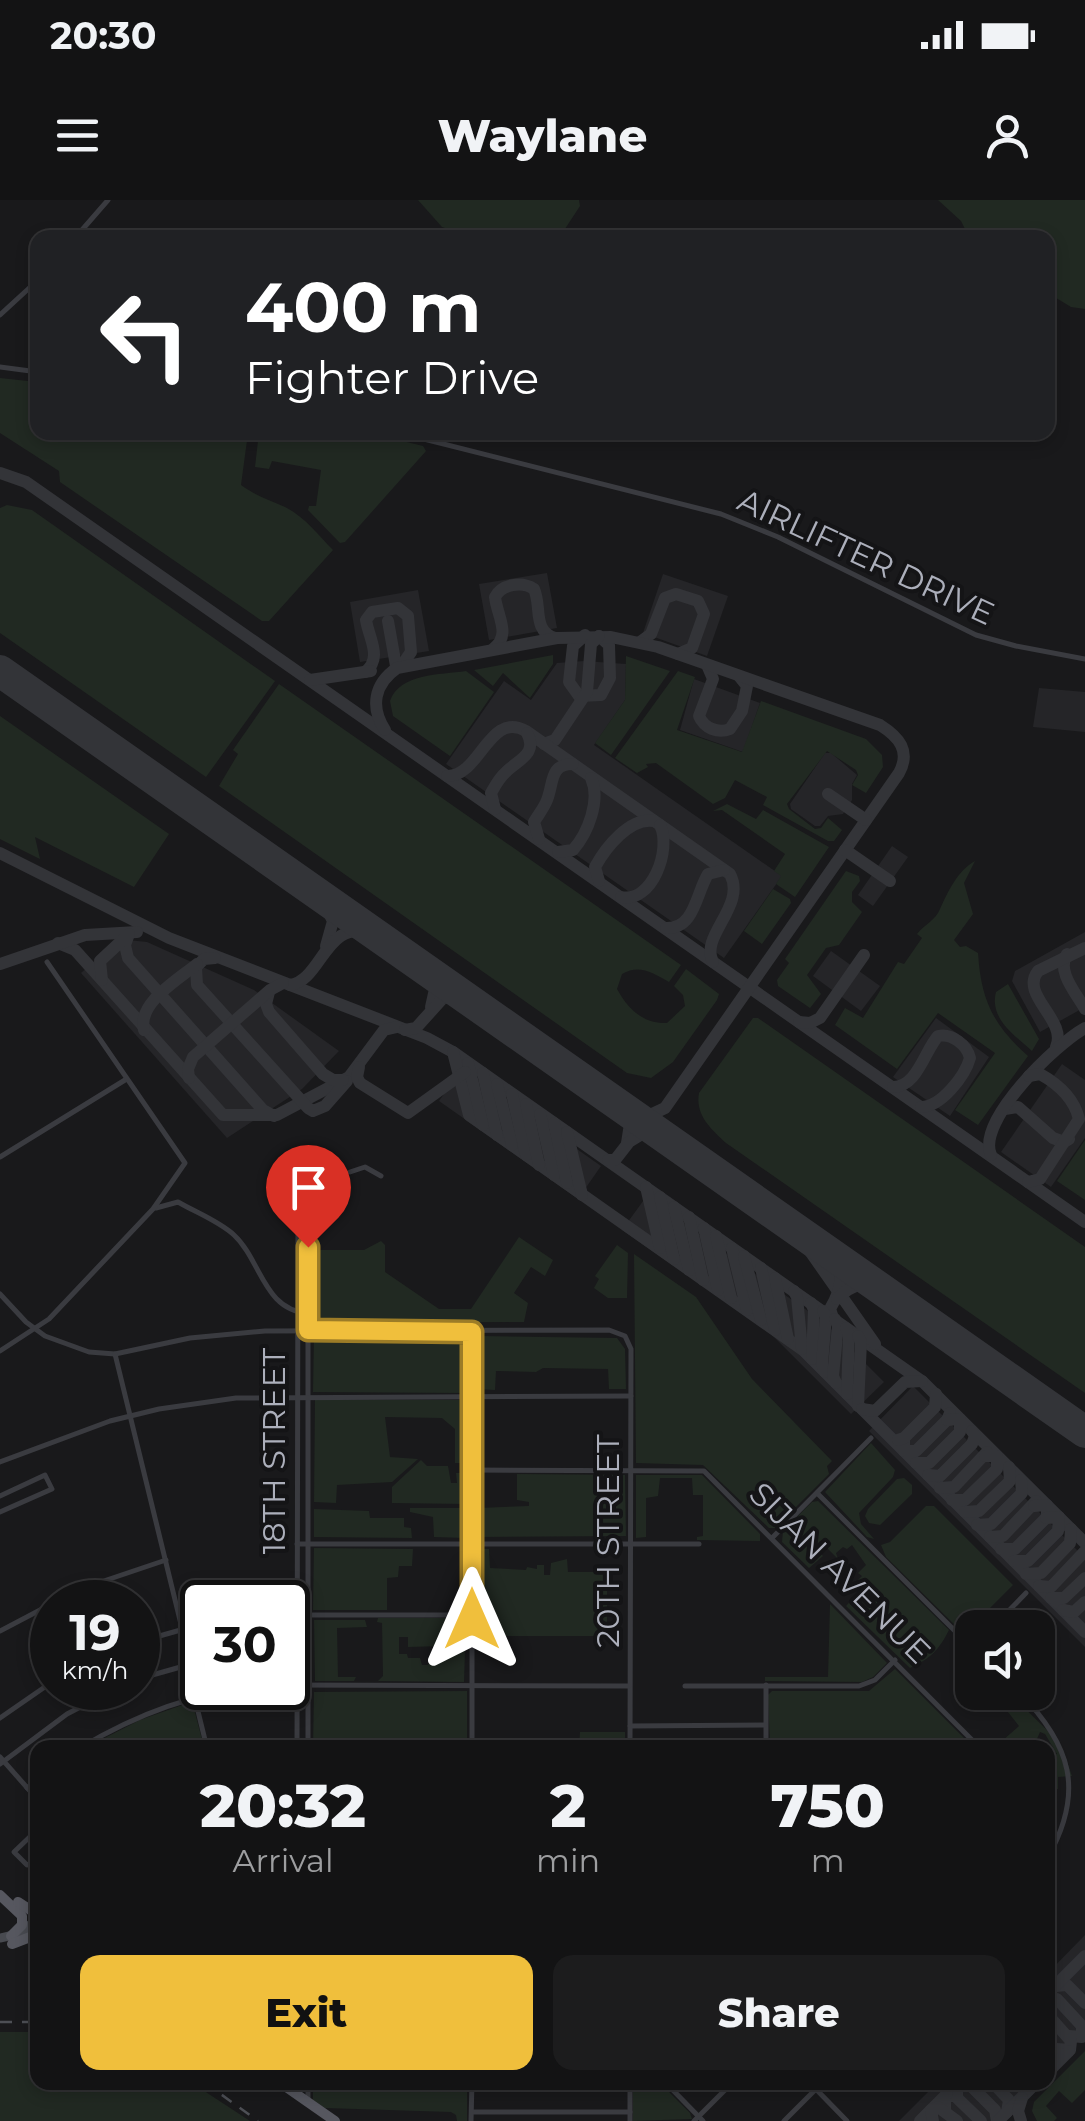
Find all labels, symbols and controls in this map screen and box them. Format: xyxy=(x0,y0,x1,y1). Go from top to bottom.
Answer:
text: 20:30 xyxy=(50,12,156,59)
icon: menu xyxy=(50,108,105,163)
text: Waylane xyxy=(438,108,647,163)
icon: person xyxy=(980,108,1035,163)
text: 400 m xyxy=(245,264,482,350)
icon: left xyxy=(80,270,210,400)
text: Fighter Drive xyxy=(245,350,539,405)
street label: AIRLIFTER DRIVE xyxy=(732,480,1000,633)
pin xyxy=(266,1145,351,1248)
icon: arrive xyxy=(281,1160,336,1215)
street label: 18TH STREET xyxy=(254,1347,293,1554)
street label: 20TH STREET xyxy=(588,1434,627,1648)
street label: SIJAN AVENUE xyxy=(742,1474,939,1671)
position arrow xyxy=(420,1567,524,1671)
speed limit sign: 30 xyxy=(180,1580,310,1710)
text: 19 xyxy=(69,1602,121,1663)
map controls xyxy=(955,1610,1055,1710)
button: sound xyxy=(955,1610,1055,1710)
text: km/h xyxy=(62,1655,128,1685)
text: 20:32 xyxy=(200,1769,366,1842)
text: 2 xyxy=(550,1769,586,1842)
text: 750 xyxy=(770,1769,885,1842)
text: Arrival xyxy=(233,1841,334,1880)
text: min xyxy=(536,1841,600,1880)
text: m xyxy=(811,1841,845,1880)
button: Exit xyxy=(80,1955,533,2070)
button: Share xyxy=(553,1955,1005,2070)

